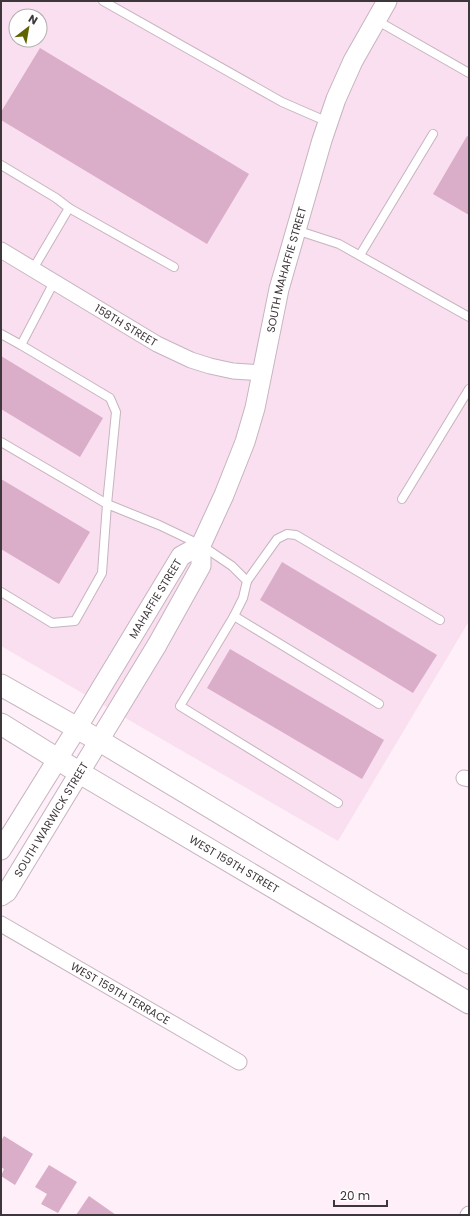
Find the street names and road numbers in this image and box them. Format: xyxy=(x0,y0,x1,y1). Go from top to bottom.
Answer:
street label: SOUTH MAHAFFIE STREET xyxy=(262,205,310,334)
street label: 158TH STREET xyxy=(92,300,160,350)
street label: MAHAFFIE STREET xyxy=(125,556,186,642)
street label: SOUTH WARWICK STREET xyxy=(10,759,92,880)
street label: WEST 159TH STREET xyxy=(186,831,282,897)
street label: WEST 159TH TERRACE xyxy=(68,958,173,1028)

